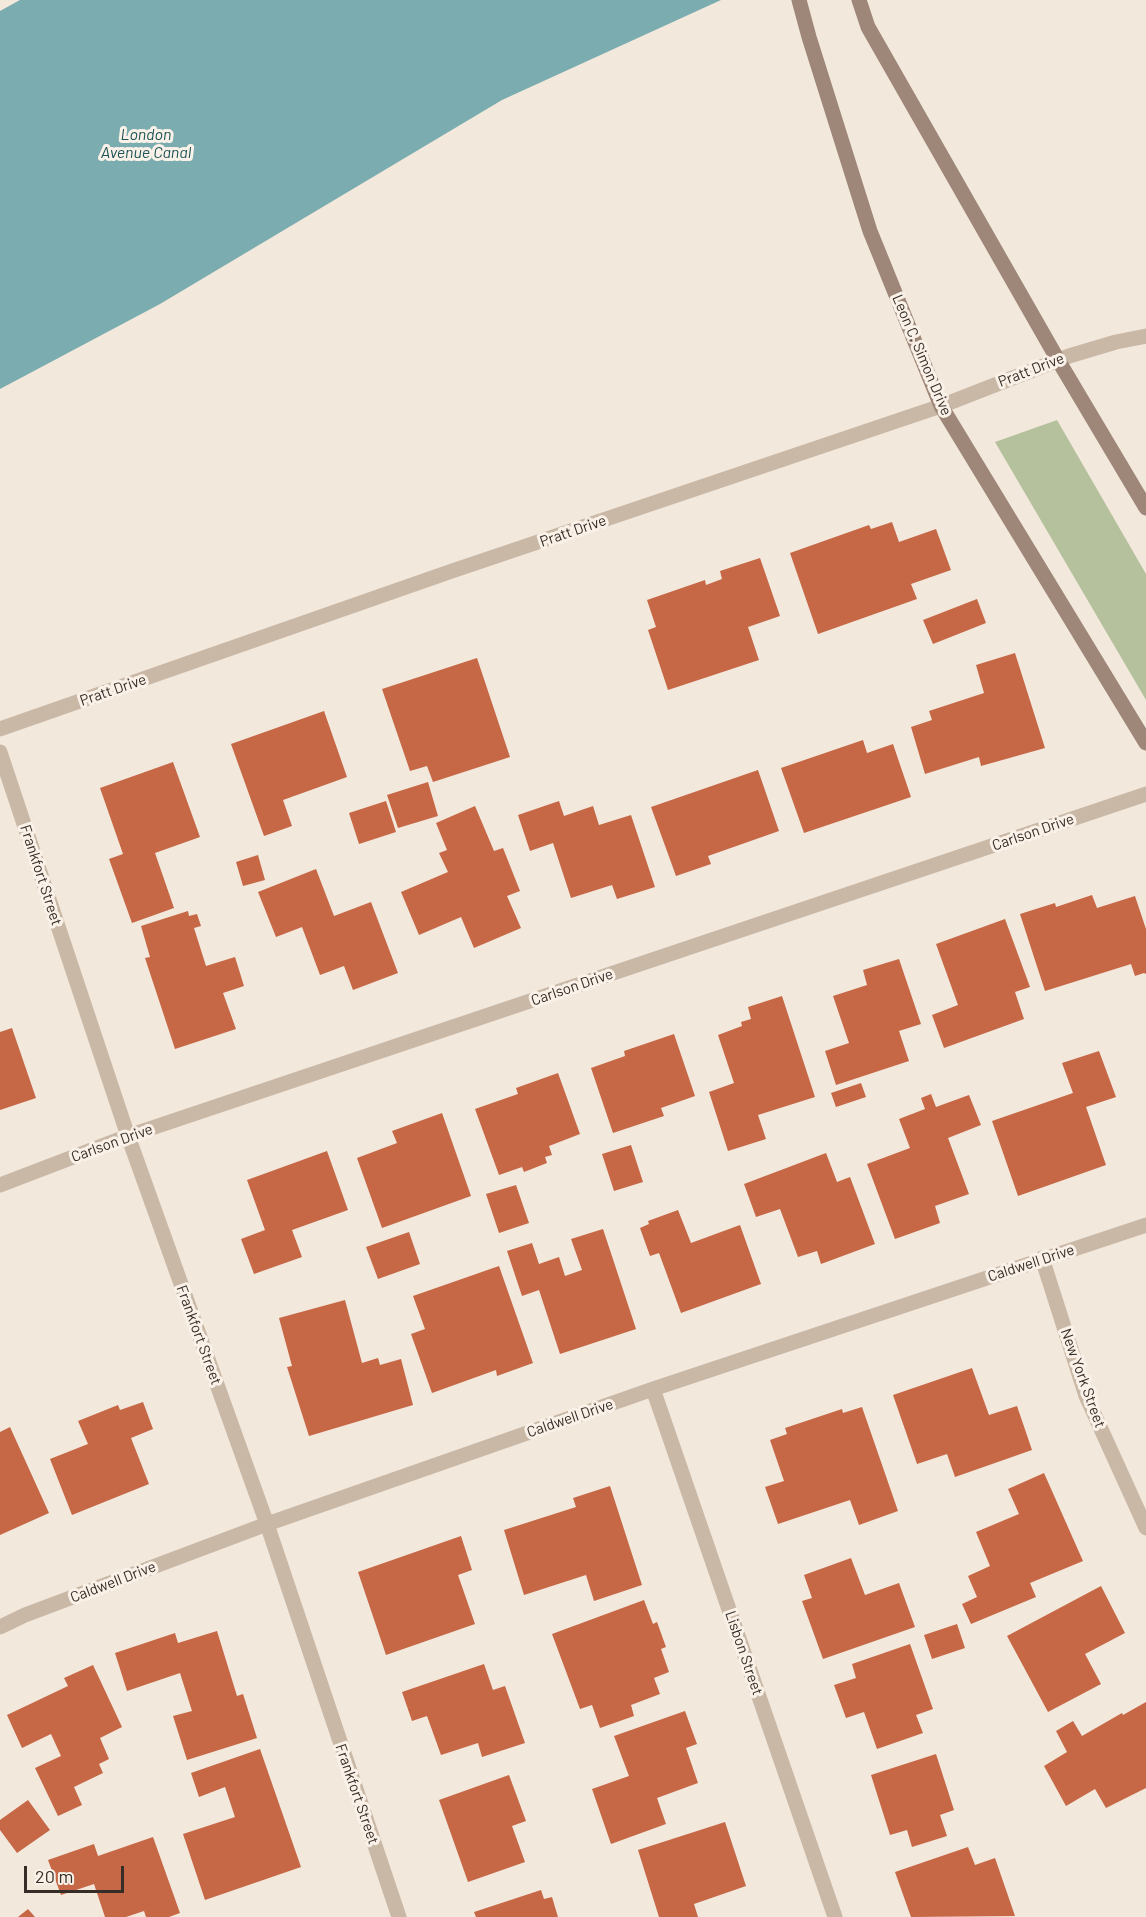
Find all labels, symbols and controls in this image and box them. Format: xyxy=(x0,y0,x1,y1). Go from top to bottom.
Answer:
water label: London Avenue Canal xyxy=(101,125,191,163)
street label: Leon C. Simon Drive xyxy=(888,292,956,418)
street label: Pratt Drive xyxy=(995,349,1067,391)
street label: Pratt Drive xyxy=(537,511,609,551)
street label: Pratt Drive xyxy=(77,670,149,710)
street label: Carlson Drive xyxy=(990,810,1076,854)
street label: Frankfort Street xyxy=(16,822,66,928)
street label: Carlson Drive xyxy=(529,965,615,1009)
street label: Carlson Drive xyxy=(69,1120,155,1166)
street label: Caldwell Drive xyxy=(985,1241,1077,1285)
street label: Frankfort Street xyxy=(173,1283,225,1387)
street label: New York Street xyxy=(1057,1326,1109,1430)
street label: Caldwell Drive xyxy=(524,1395,616,1441)
street label: Caldwell Drive xyxy=(68,1557,158,1607)
street label: Lisbon Street xyxy=(721,1609,767,1697)
street label: Frankfort Street xyxy=(331,1741,383,1847)
scale bar xyxy=(27,1854,128,1892)
text: 20 m xyxy=(35,1865,73,1887)

